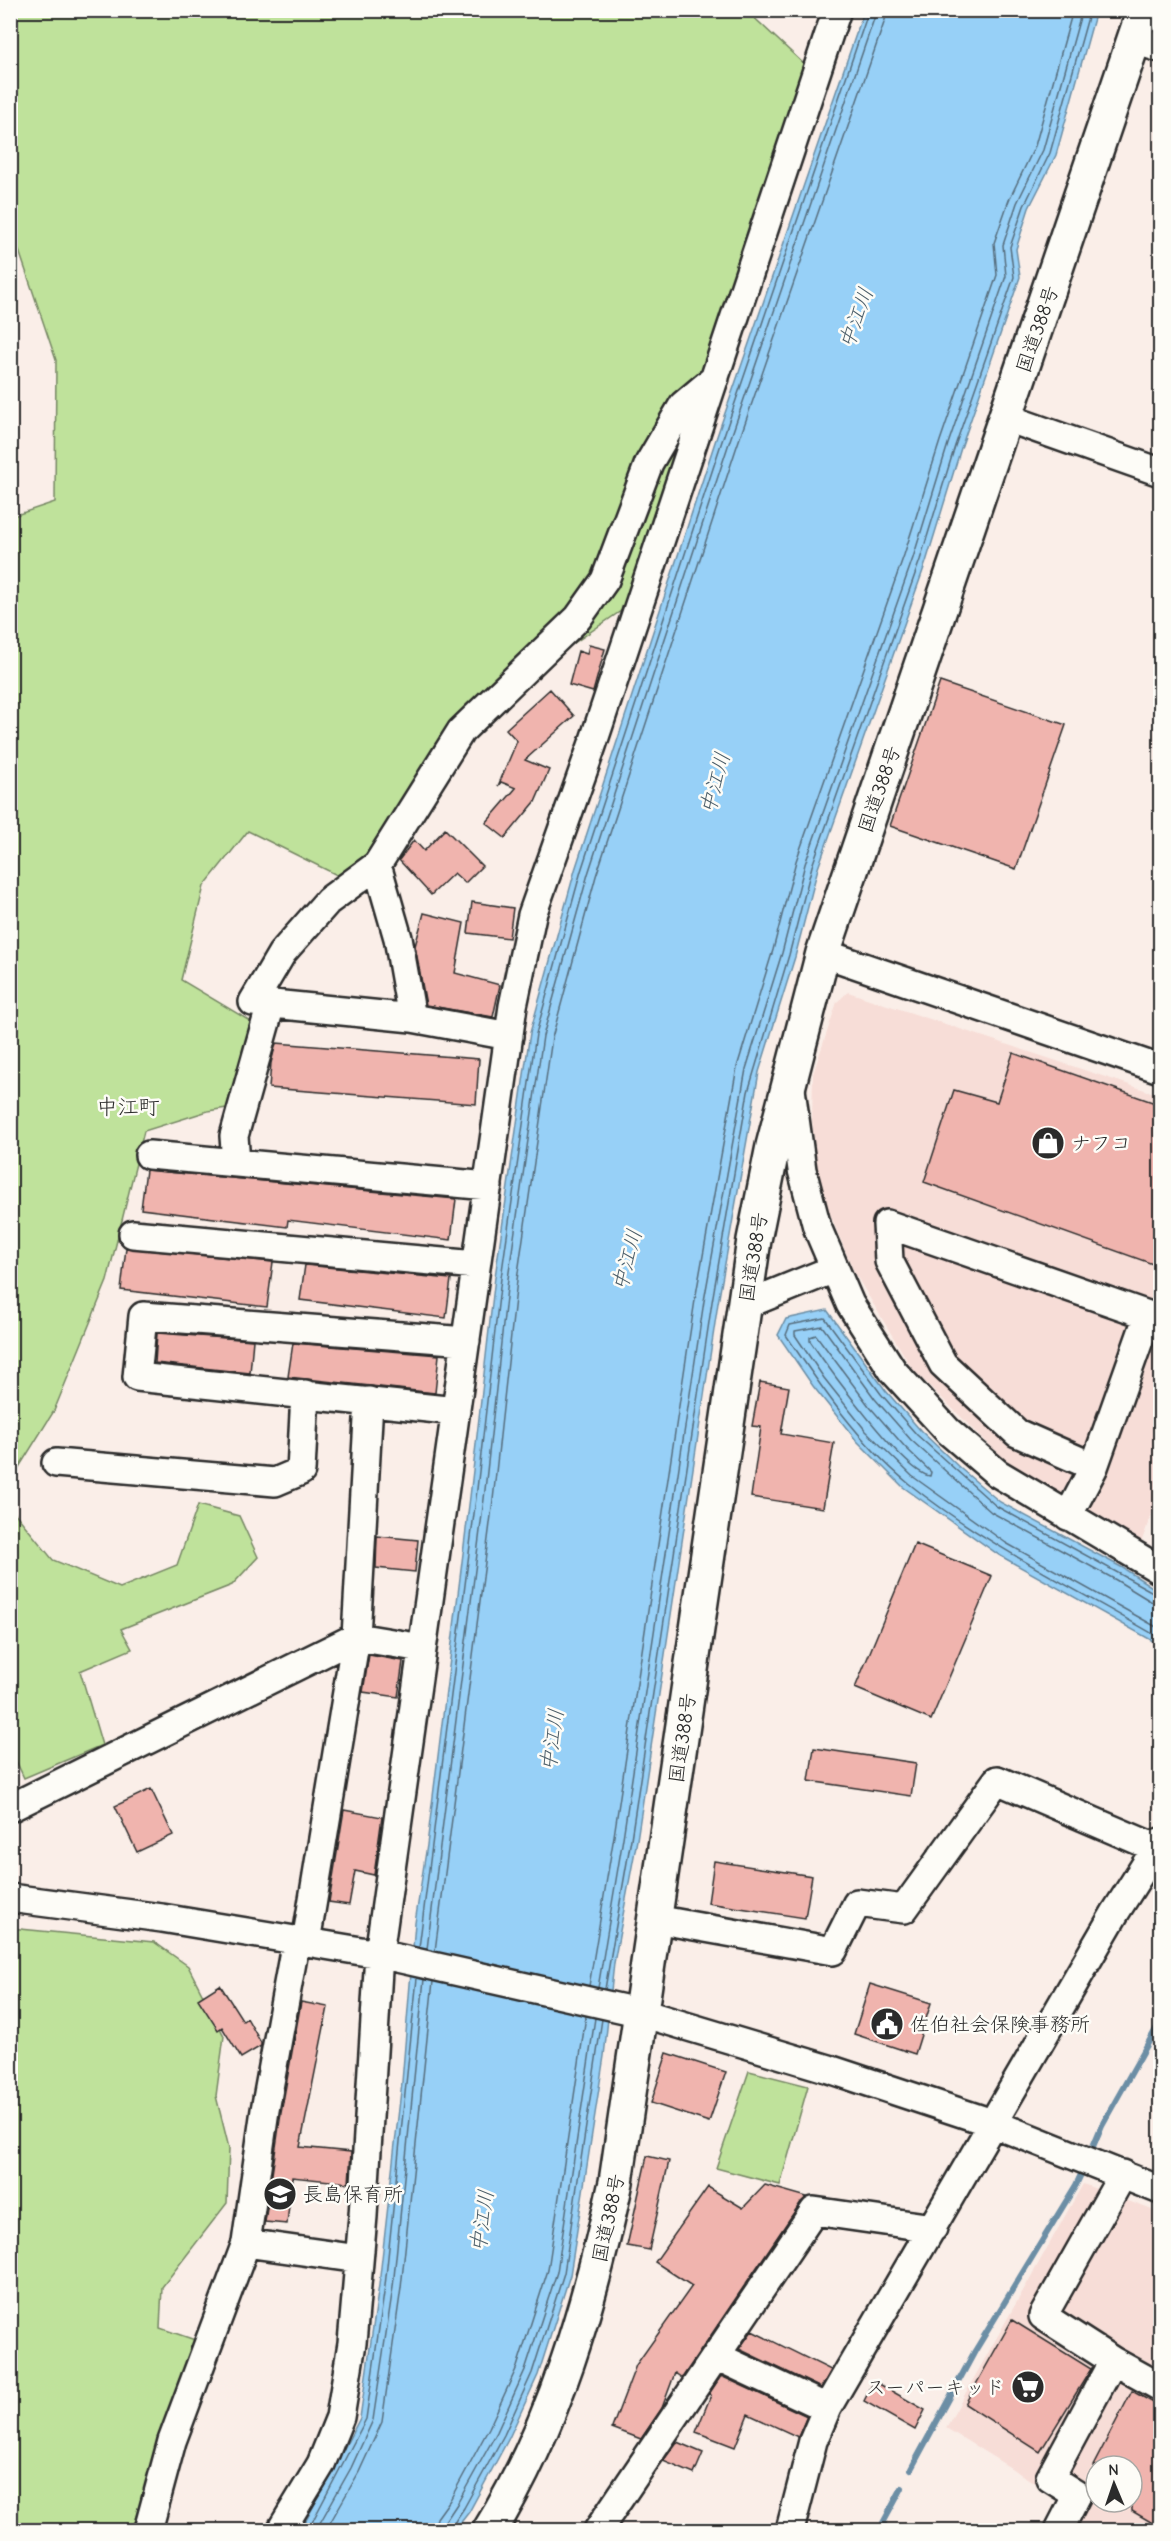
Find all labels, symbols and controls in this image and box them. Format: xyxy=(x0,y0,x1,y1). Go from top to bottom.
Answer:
street label: 国道388号 xyxy=(1012,283,1063,376)
water label: 中江川 xyxy=(834,284,878,352)
street label: 国道388号 xyxy=(854,743,905,836)
water label: 中江川 xyxy=(695,749,735,817)
district label: 中江町 xyxy=(97,1095,160,1119)
shop icon: ナフコ xyxy=(1030,1125,1066,1161)
place label: ナフコ xyxy=(1071,1132,1131,1155)
street label: 国道388号 xyxy=(735,1210,772,1304)
water label: 中江川 xyxy=(607,1226,647,1294)
street label: 国道388号 xyxy=(665,1692,700,1785)
water label: 中江川 xyxy=(536,1707,568,1773)
public building icon: 佐伯社会保険事務所 xyxy=(869,2006,905,2042)
place label: 佐伯社会保険事務所 xyxy=(910,2013,1090,2036)
street label: 国道388号 xyxy=(588,2171,629,2265)
school or university icon: 長島保育所 xyxy=(262,2176,298,2212)
place label: 長島保育所 xyxy=(303,2183,403,2206)
water label: 中江川 xyxy=(466,2188,498,2254)
supermarket icon: スーパーキッド xyxy=(1010,2369,1046,2405)
place label: スーパーキッド xyxy=(866,2376,1005,2399)
north arrow xyxy=(1084,2454,1144,2514)
text: N xyxy=(1108,2461,1119,2479)

